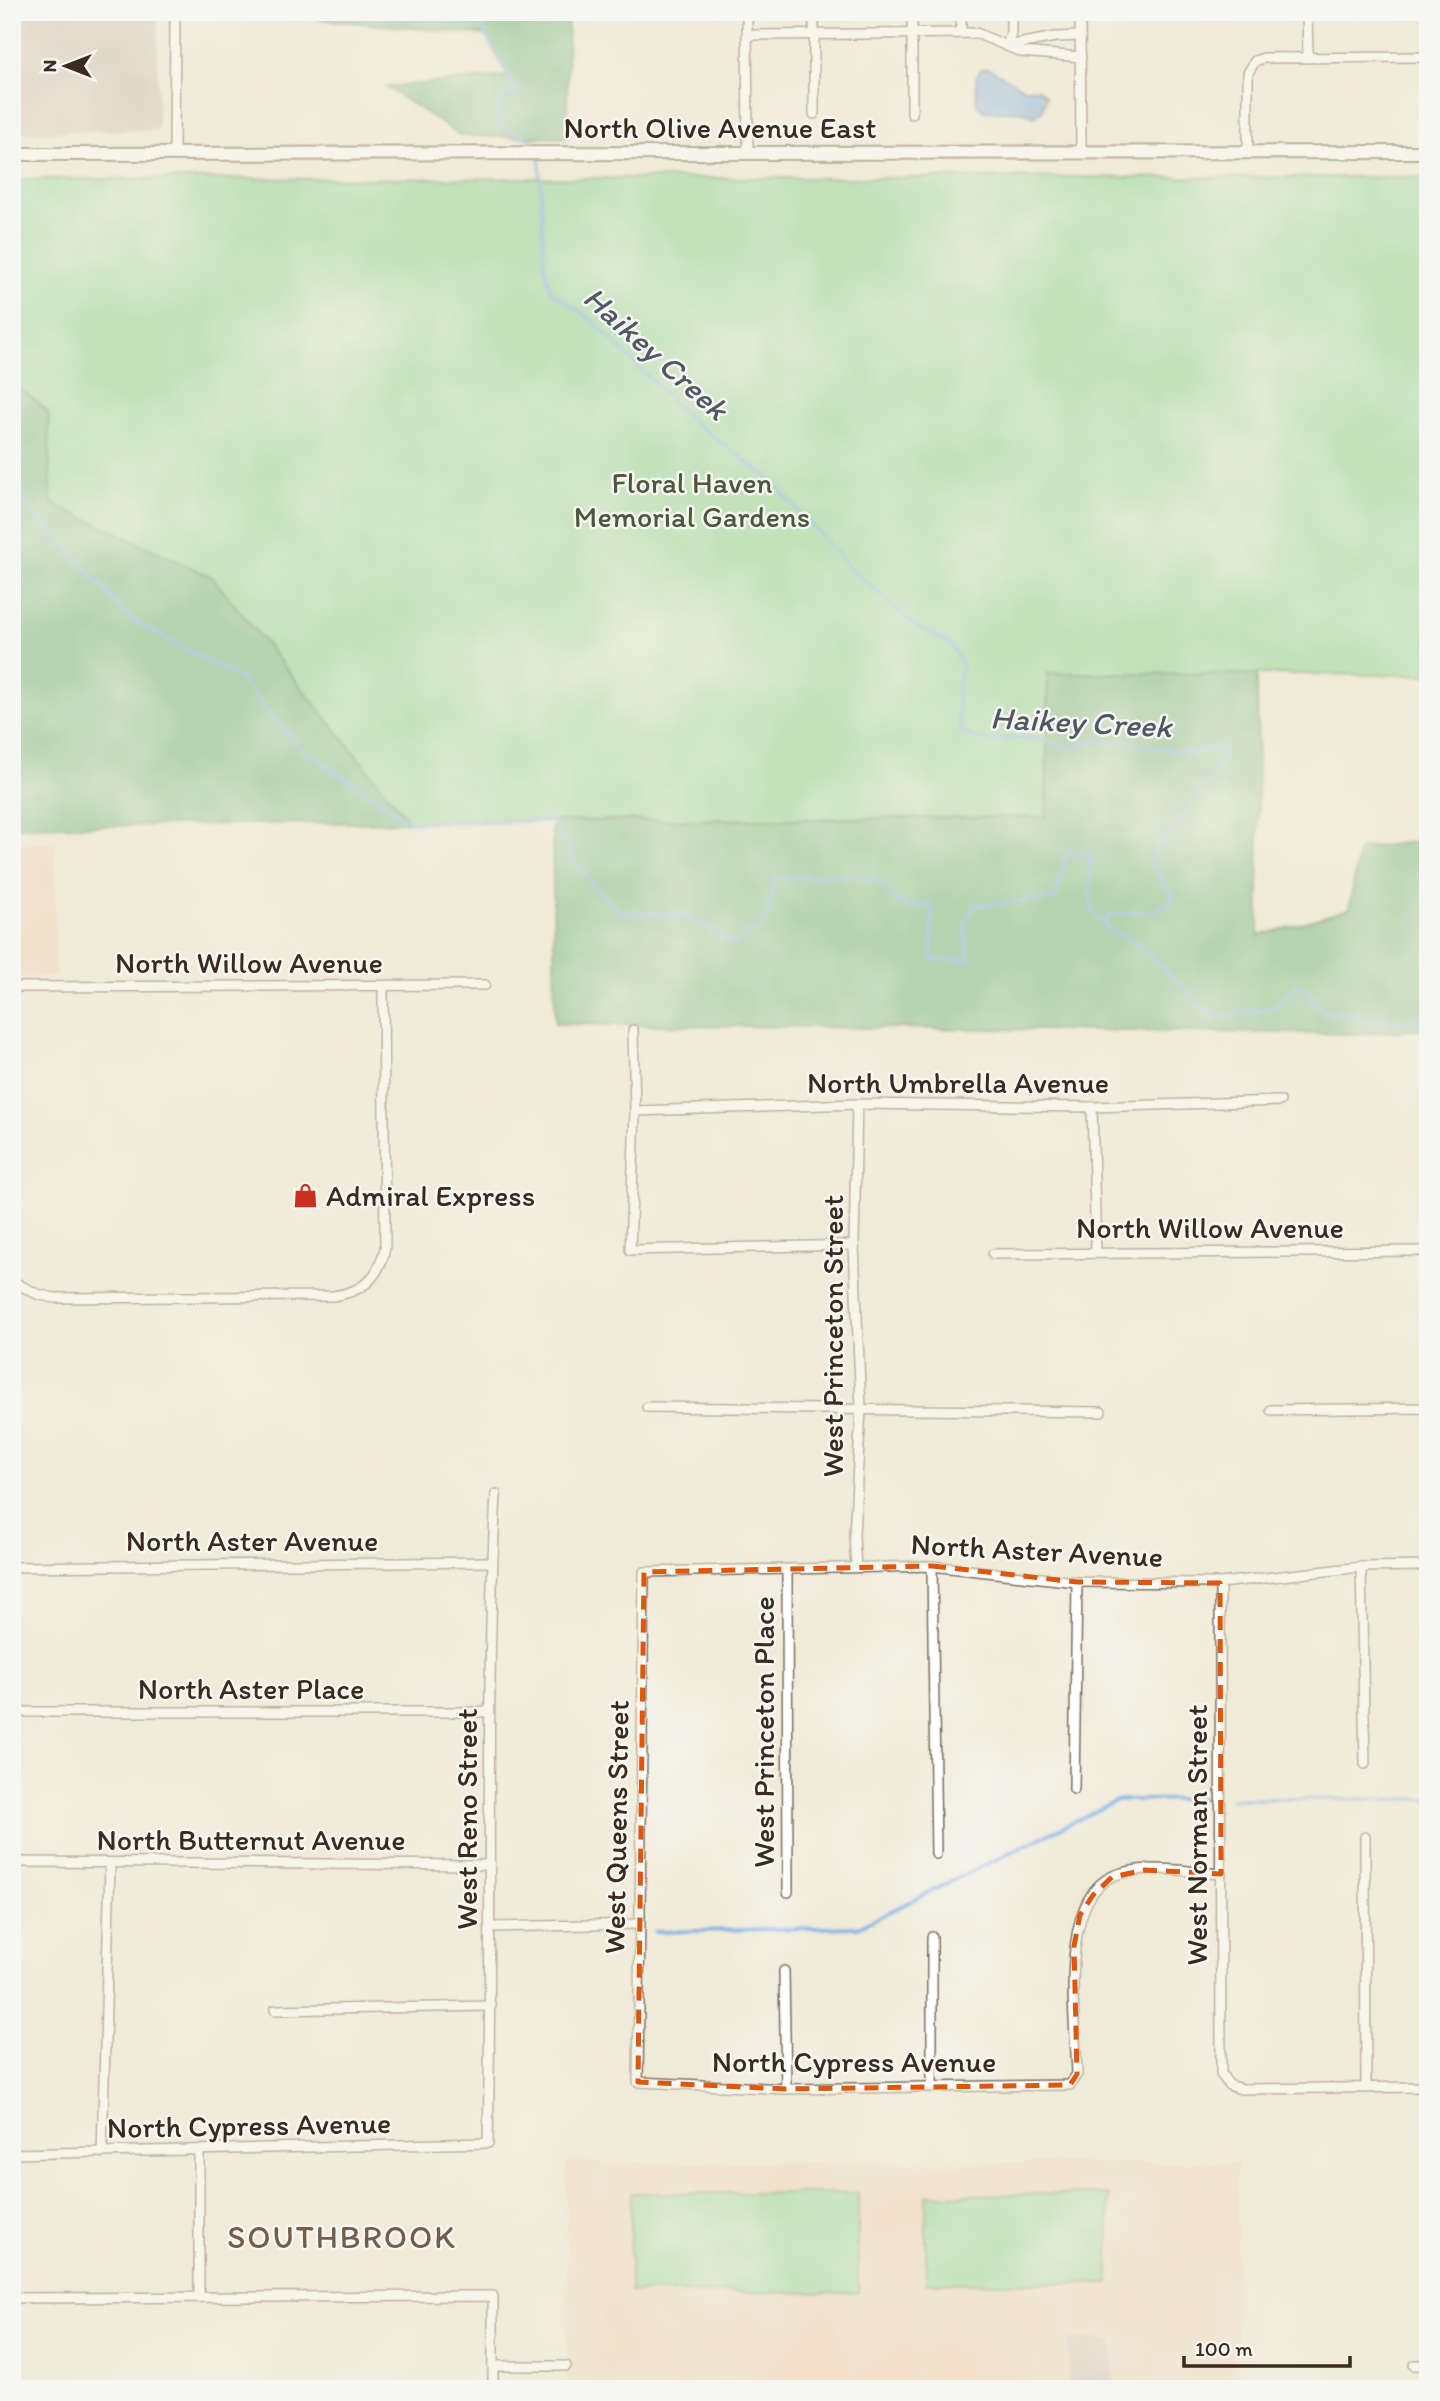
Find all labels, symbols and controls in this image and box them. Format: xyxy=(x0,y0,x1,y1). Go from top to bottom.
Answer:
north arrow xyxy=(32,32,102,102)
text: N xyxy=(38,60,61,72)
street label: North Olive Avenue East xyxy=(563,109,877,146)
water label: Haikey Creek xyxy=(576,278,737,429)
park label: Floral Haven Memorial Gardens xyxy=(574,464,810,535)
water label: Haikey Creek xyxy=(989,698,1174,746)
street label: North Willow Avenue xyxy=(115,944,383,981)
street label: North Umbrella Avenue xyxy=(807,1064,1109,1101)
place label: Admiral Express xyxy=(326,1177,535,1214)
shop icon: Admiral Express xyxy=(292,1181,320,1209)
street label: West Princeton Street xyxy=(814,1195,851,1477)
street label: North Willow Avenue xyxy=(1076,1209,1344,1246)
street label: North Aster Avenue xyxy=(126,1522,378,1559)
street label: North Aster Avenue xyxy=(910,1525,1164,1575)
street label: West Princeton Place xyxy=(745,1596,782,1868)
street label: North Aster Place xyxy=(138,1670,364,1707)
street label: West Queens Street xyxy=(595,1700,637,1954)
street label: West Norman Street xyxy=(1178,1704,1215,1966)
street label: West Reno Street xyxy=(448,1708,485,1930)
street label: North Butternut Avenue xyxy=(96,1821,406,1858)
street label: North Cypress Avenue xyxy=(712,2043,996,2080)
street label: North Cypress Avenue xyxy=(106,2104,392,2146)
district label: SOUTHBROOK xyxy=(227,2218,457,2256)
scale bar xyxy=(1184,2324,1351,2368)
text: 100 m xyxy=(1195,2336,1253,2361)

